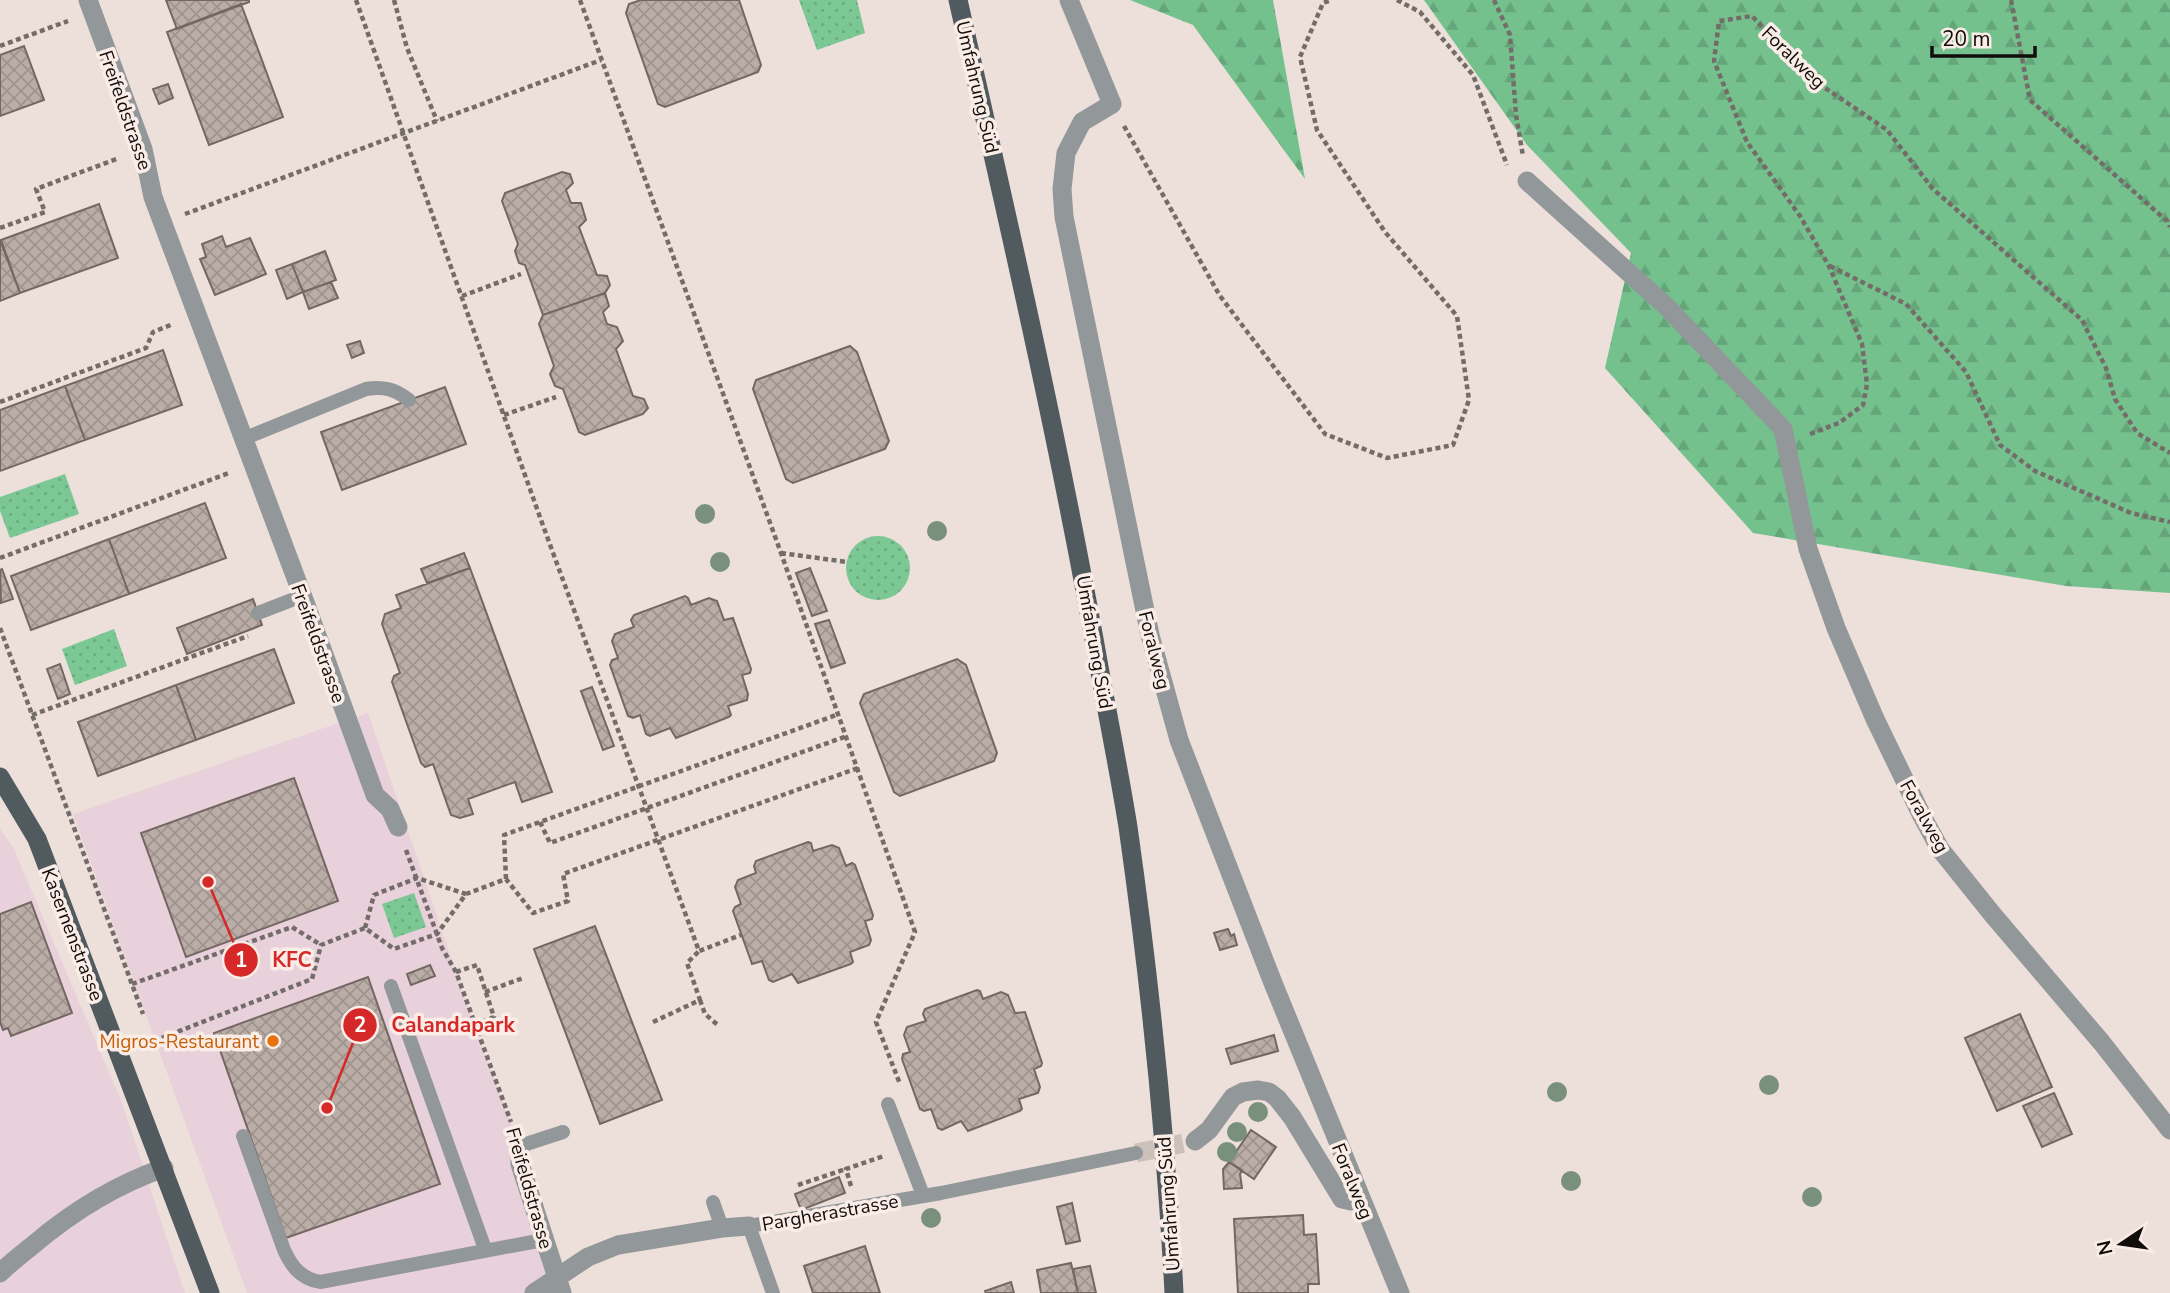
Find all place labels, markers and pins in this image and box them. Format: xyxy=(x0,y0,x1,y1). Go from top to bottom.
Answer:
callout: KFC xyxy=(223,939,326,981)
callout: Calandapark xyxy=(342,1004,529,1046)
place label: Migros-Restaurant xyxy=(100,1029,259,1055)
marker: Migros-Restaurant xyxy=(265,1033,281,1049)

